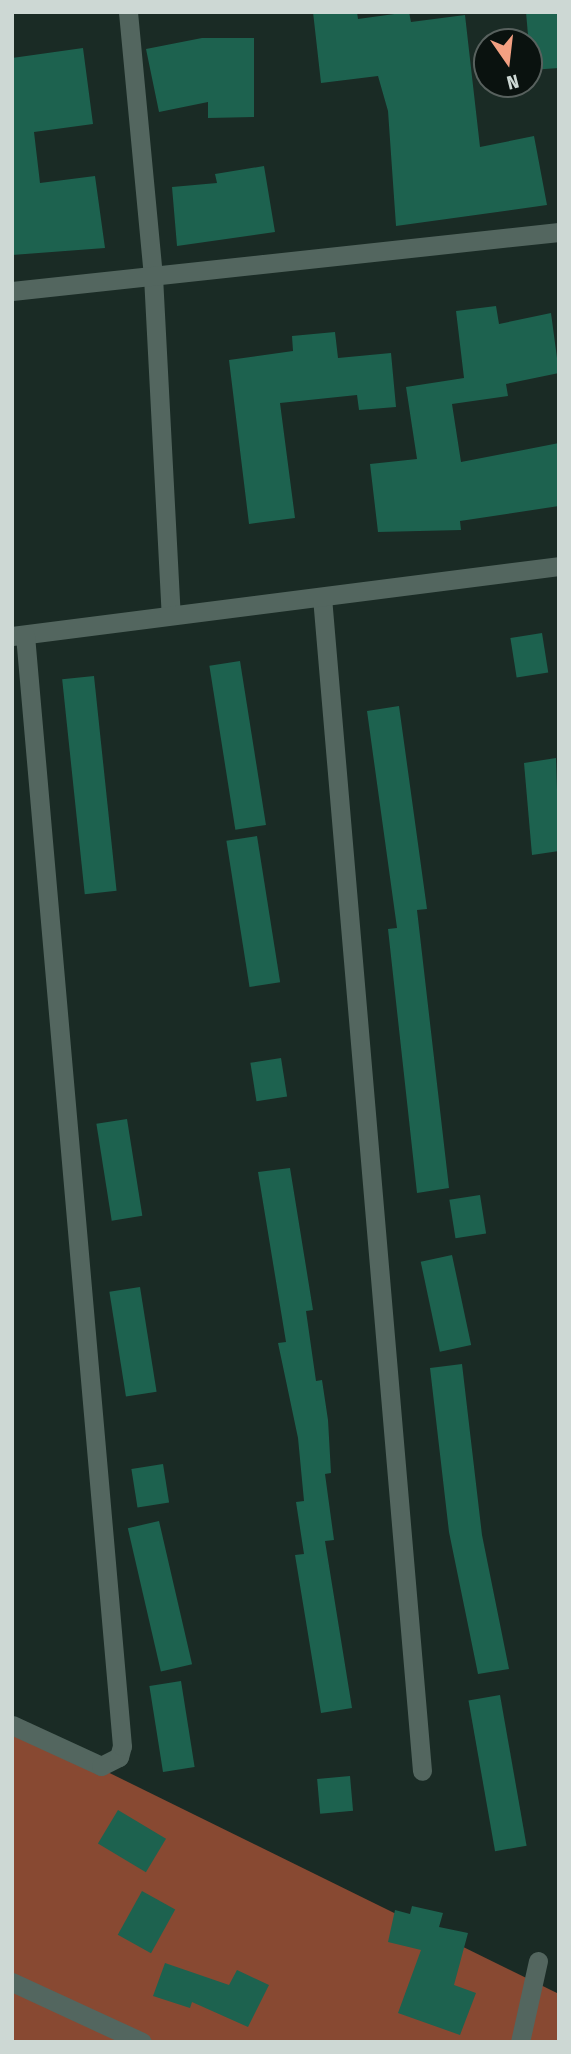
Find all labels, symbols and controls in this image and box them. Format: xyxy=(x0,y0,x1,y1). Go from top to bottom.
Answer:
north arrow xyxy=(473,28,543,98)
text: N xyxy=(504,69,521,94)

